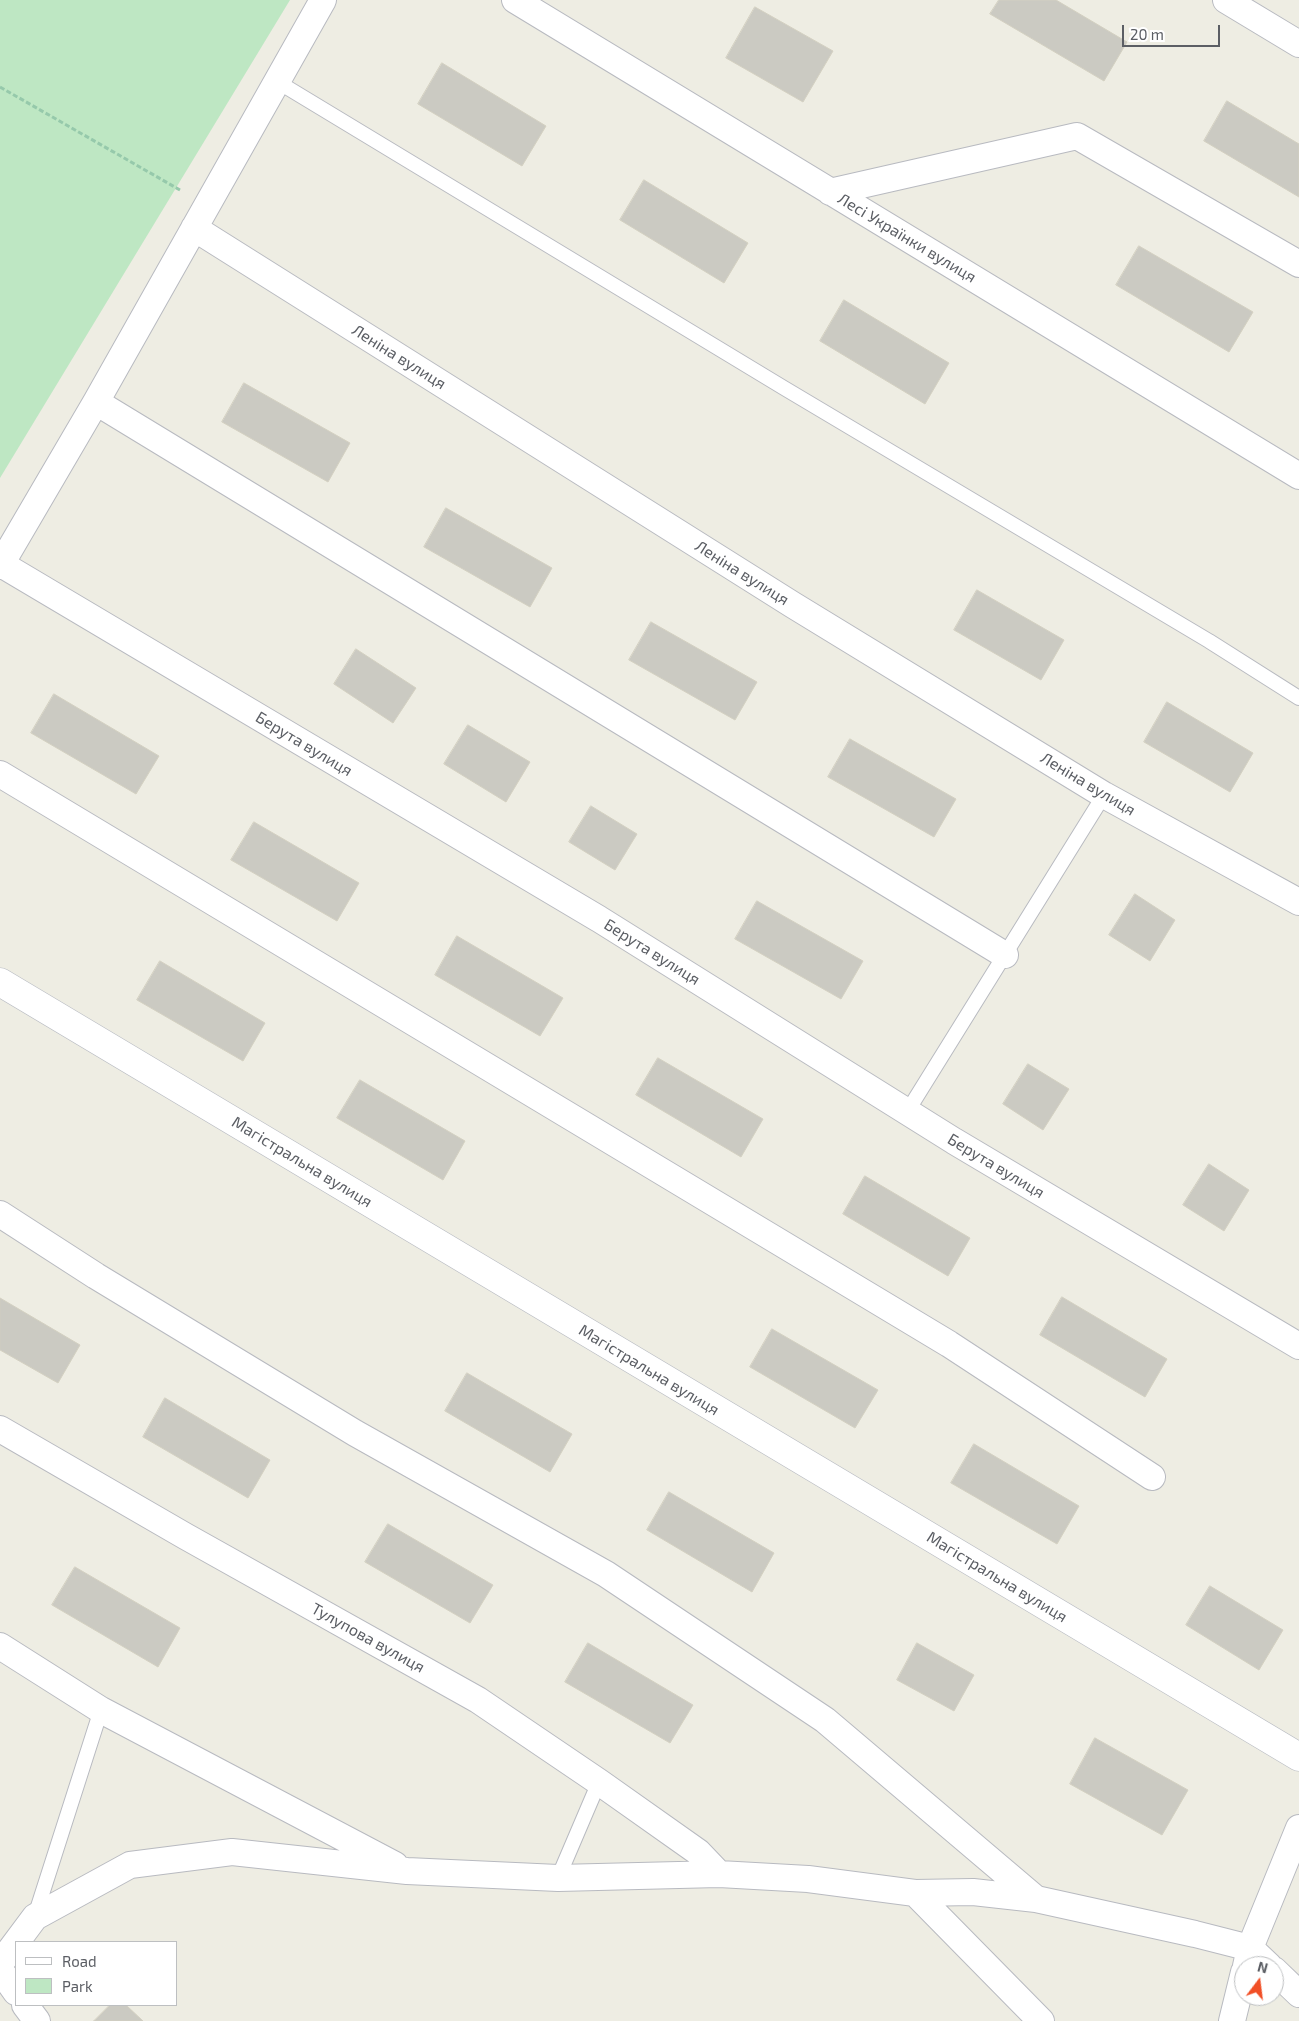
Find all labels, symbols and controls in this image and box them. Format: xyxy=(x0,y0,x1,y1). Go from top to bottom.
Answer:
scale bar xyxy=(1124,15,1222,47)
text: 20 m xyxy=(1130,25,1164,43)
street label: Лесі Українки вулиця xyxy=(834,189,980,287)
street label: Леніна вулиця xyxy=(348,320,450,394)
street label: Леніна вулиця xyxy=(691,536,793,610)
street label: Берута вулиця xyxy=(252,708,356,780)
street label: Леніна вулиця xyxy=(1037,748,1139,820)
street label: Берута вулиця xyxy=(600,915,704,989)
street label: Магістральна вулиця xyxy=(228,1112,376,1212)
street label: Берута вулиця xyxy=(944,1130,1048,1202)
street label: Магістральна вулиця xyxy=(575,1320,723,1420)
street label: Магістральна вулиця xyxy=(923,1527,1071,1627)
street label: Тулупова вулиця xyxy=(308,1599,428,1677)
legend xyxy=(15,1941,178,2006)
text: Road xyxy=(62,1952,97,1970)
north arrow xyxy=(1234,1956,1284,2006)
text: N xyxy=(1256,1957,1270,1977)
text: Park xyxy=(62,1977,93,1995)

